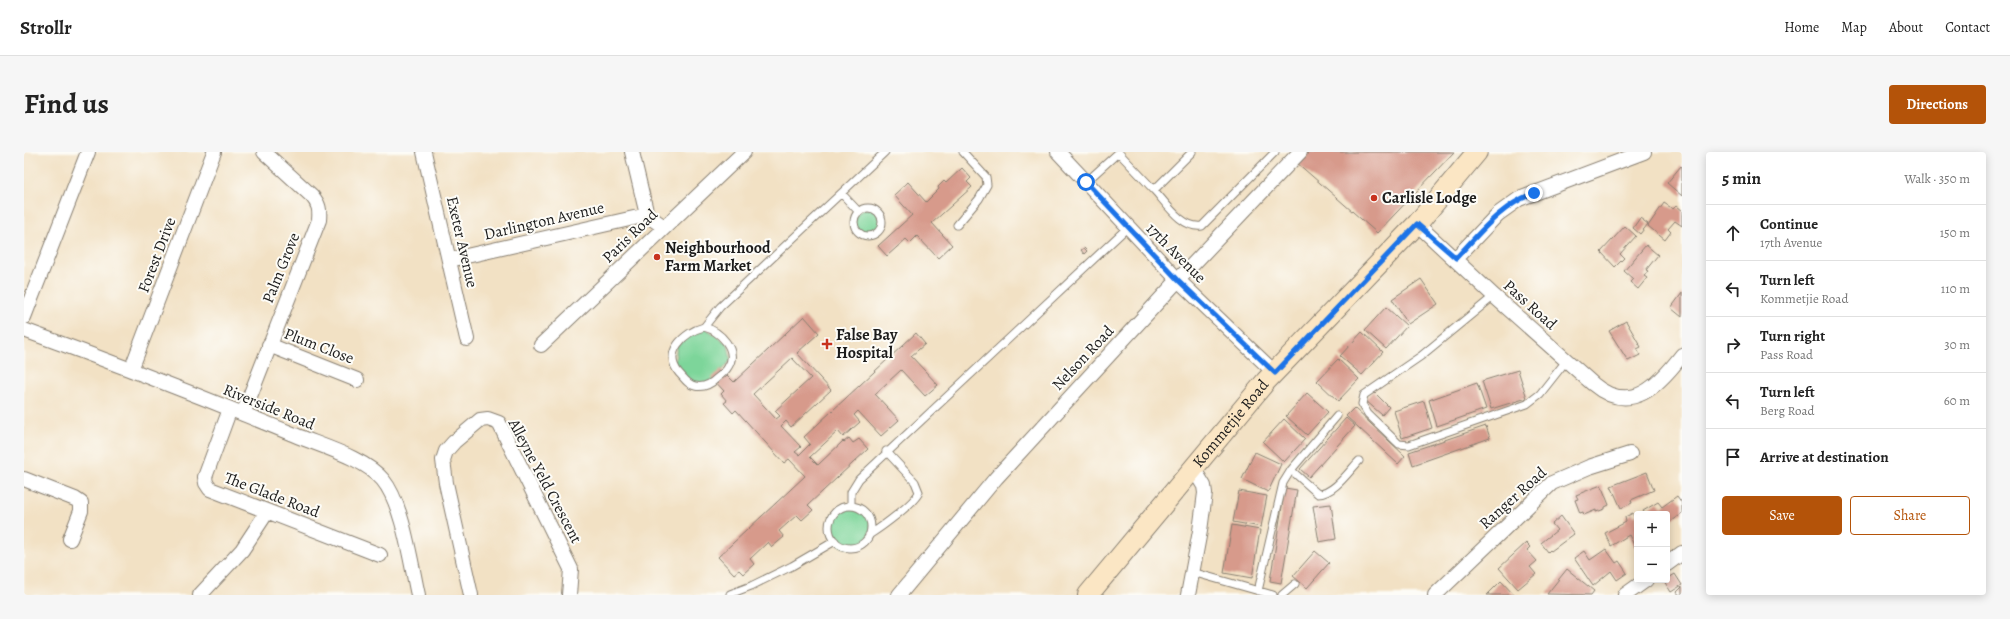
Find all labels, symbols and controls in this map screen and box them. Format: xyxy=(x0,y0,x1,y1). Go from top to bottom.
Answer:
text: Strollr xyxy=(20,15,72,41)
text: Home xyxy=(1784,18,1819,37)
text: Map xyxy=(1841,18,1867,37)
text: About xyxy=(1889,18,1923,37)
text: Contact xyxy=(1945,18,1990,37)
text: Find us xyxy=(24,85,109,123)
button: Directions xyxy=(1889,85,1986,124)
text: 5 min xyxy=(1722,167,1761,190)
text: Walk · 350 m xyxy=(1904,170,1970,187)
route start xyxy=(1077,173,1095,191)
route end xyxy=(1525,184,1543,202)
place label: Carlisle Lodge xyxy=(1382,187,1477,209)
marker: Carlisle Lodge xyxy=(1369,193,1379,203)
street label: Exeter Avenue xyxy=(441,194,483,290)
street label: Darlington Avenue xyxy=(482,196,606,246)
street label: Paris Road xyxy=(597,204,663,268)
street label: Forest Drive xyxy=(133,214,181,296)
text: Continue xyxy=(1760,214,1818,234)
street label: 17th Avenue xyxy=(1141,218,1211,288)
icon: ahead xyxy=(1722,222,1744,244)
text: 150 m xyxy=(1940,224,1970,241)
street label: Palm Grove xyxy=(257,229,305,307)
text: 17th Avenue xyxy=(1760,234,1822,251)
place label: Neighbourhood Farm Market xyxy=(665,237,771,277)
marker: Neighbourhood Farm Market xyxy=(652,252,662,262)
text: Turn left xyxy=(1760,270,1815,290)
street label: Pass Road xyxy=(1498,275,1562,335)
icon: left xyxy=(1722,278,1744,300)
text: 110 m xyxy=(1941,280,1970,297)
text: Kommetjie Road xyxy=(1760,290,1848,307)
street label: Nelson Road xyxy=(1047,320,1119,395)
street label: Plum Close xyxy=(281,323,357,369)
place label: False Bay Hospital xyxy=(836,324,898,364)
text: Turn right xyxy=(1760,326,1825,346)
icon: right xyxy=(1722,334,1744,356)
text: 30 m xyxy=(1944,336,1970,353)
marker: False Bay Hospital xyxy=(821,338,833,350)
text: Pass Road xyxy=(1760,346,1813,363)
street label: Kommetjie Road xyxy=(1187,374,1274,472)
street label: Riverside Road xyxy=(220,379,319,436)
text: Turn left xyxy=(1760,382,1815,402)
icon: left xyxy=(1722,390,1744,412)
text: 60 m xyxy=(1944,392,1970,409)
text: Berg Road xyxy=(1760,402,1815,419)
street label: Alleyne Yeld Crescent xyxy=(502,414,587,547)
icon: arrive xyxy=(1722,446,1744,468)
text: Arrive at destination xyxy=(1760,447,1889,467)
street label: Ranger Road xyxy=(1475,462,1552,534)
street label: The Glade Road xyxy=(221,467,323,523)
button: Save xyxy=(1722,496,1842,535)
button: Share xyxy=(1850,496,1970,535)
map controls xyxy=(1634,511,1670,583)
button: + xyxy=(1634,511,1670,547)
button: − xyxy=(1634,547,1670,583)

